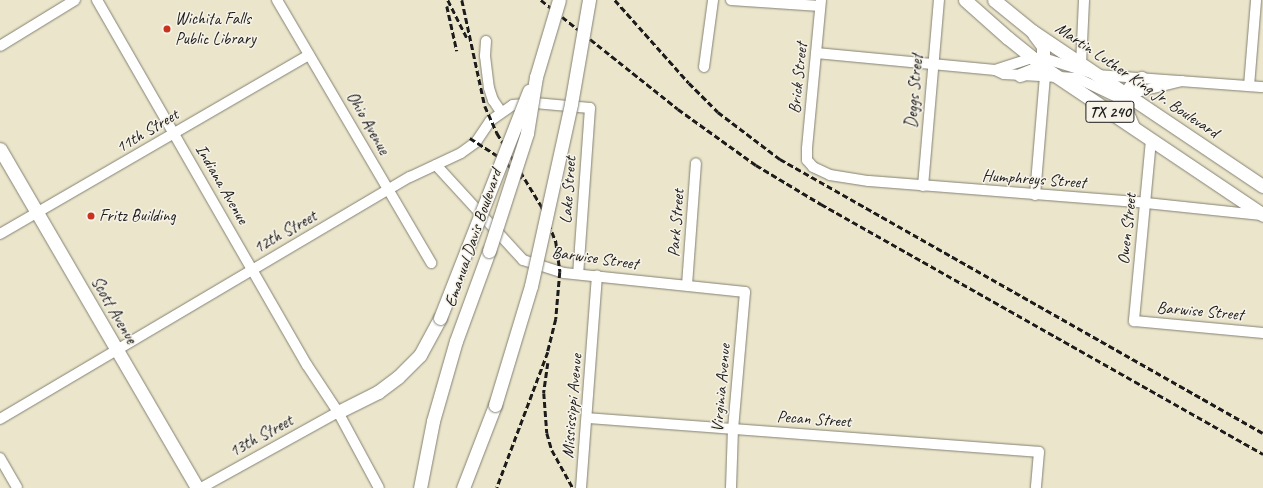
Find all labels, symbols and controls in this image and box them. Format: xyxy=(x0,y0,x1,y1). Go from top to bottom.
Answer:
place label: Wichita Falls Public Library xyxy=(175,9,255,49)
street label: Martin Luther King Jr. Boulevard xyxy=(1052,18,1222,142)
marker: Wichita Falls Public Library xyxy=(162,24,172,34)
street label: Brick Street xyxy=(784,41,812,115)
street label: Deggs Street xyxy=(901,53,927,129)
street label: Ohio Avenue xyxy=(342,88,394,158)
road number: TX 240 xyxy=(1085,98,1135,126)
street label: 11th Street xyxy=(112,104,182,158)
street label: Indiana Avenue xyxy=(191,140,253,228)
street label: Lake Street xyxy=(555,156,581,224)
street label: Humphreys Street xyxy=(981,165,1087,193)
street label: Emanual Davis Boulevard xyxy=(440,166,506,310)
street label: Park Street xyxy=(663,188,689,258)
street label: Owen Street xyxy=(1113,192,1141,266)
place label: Fritz Building xyxy=(99,206,176,226)
street label: 12th Street xyxy=(250,206,320,258)
marker: Fritz Building xyxy=(86,211,96,221)
street label: Barwise Street xyxy=(551,242,639,274)
street label: Scott Avenue xyxy=(87,273,141,347)
street label: Barwise Street xyxy=(1156,297,1244,325)
street label: Virginia Avenue xyxy=(707,343,735,433)
street label: Mississippi Avenue xyxy=(557,353,587,459)
street label: Pecan Street xyxy=(776,406,852,432)
street label: 13th Street xyxy=(226,410,296,462)

